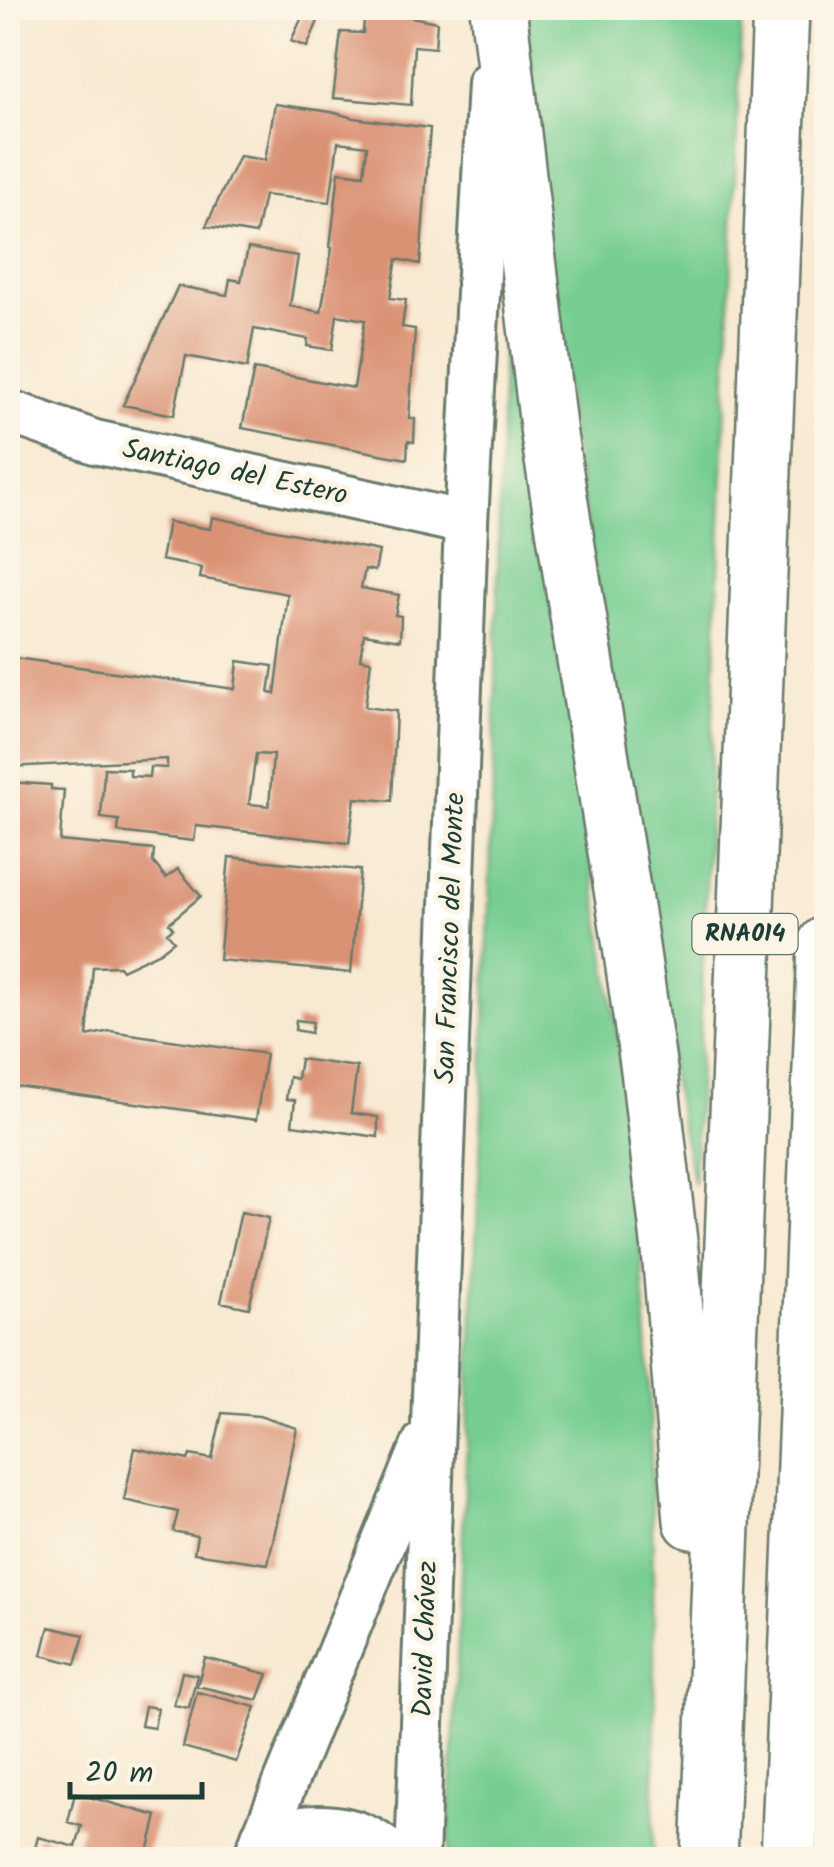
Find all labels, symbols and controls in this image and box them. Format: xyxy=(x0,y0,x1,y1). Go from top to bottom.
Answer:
street label: Santiago del Estero xyxy=(118,427,352,519)
street label: San Francisco del Monte xyxy=(423,791,479,1084)
road number: RNA014 xyxy=(692,914,798,954)
street label: David Chávez xyxy=(401,1560,451,1718)
scale bar xyxy=(70,1737,202,1799)
text: 20 m xyxy=(85,1750,153,1798)

